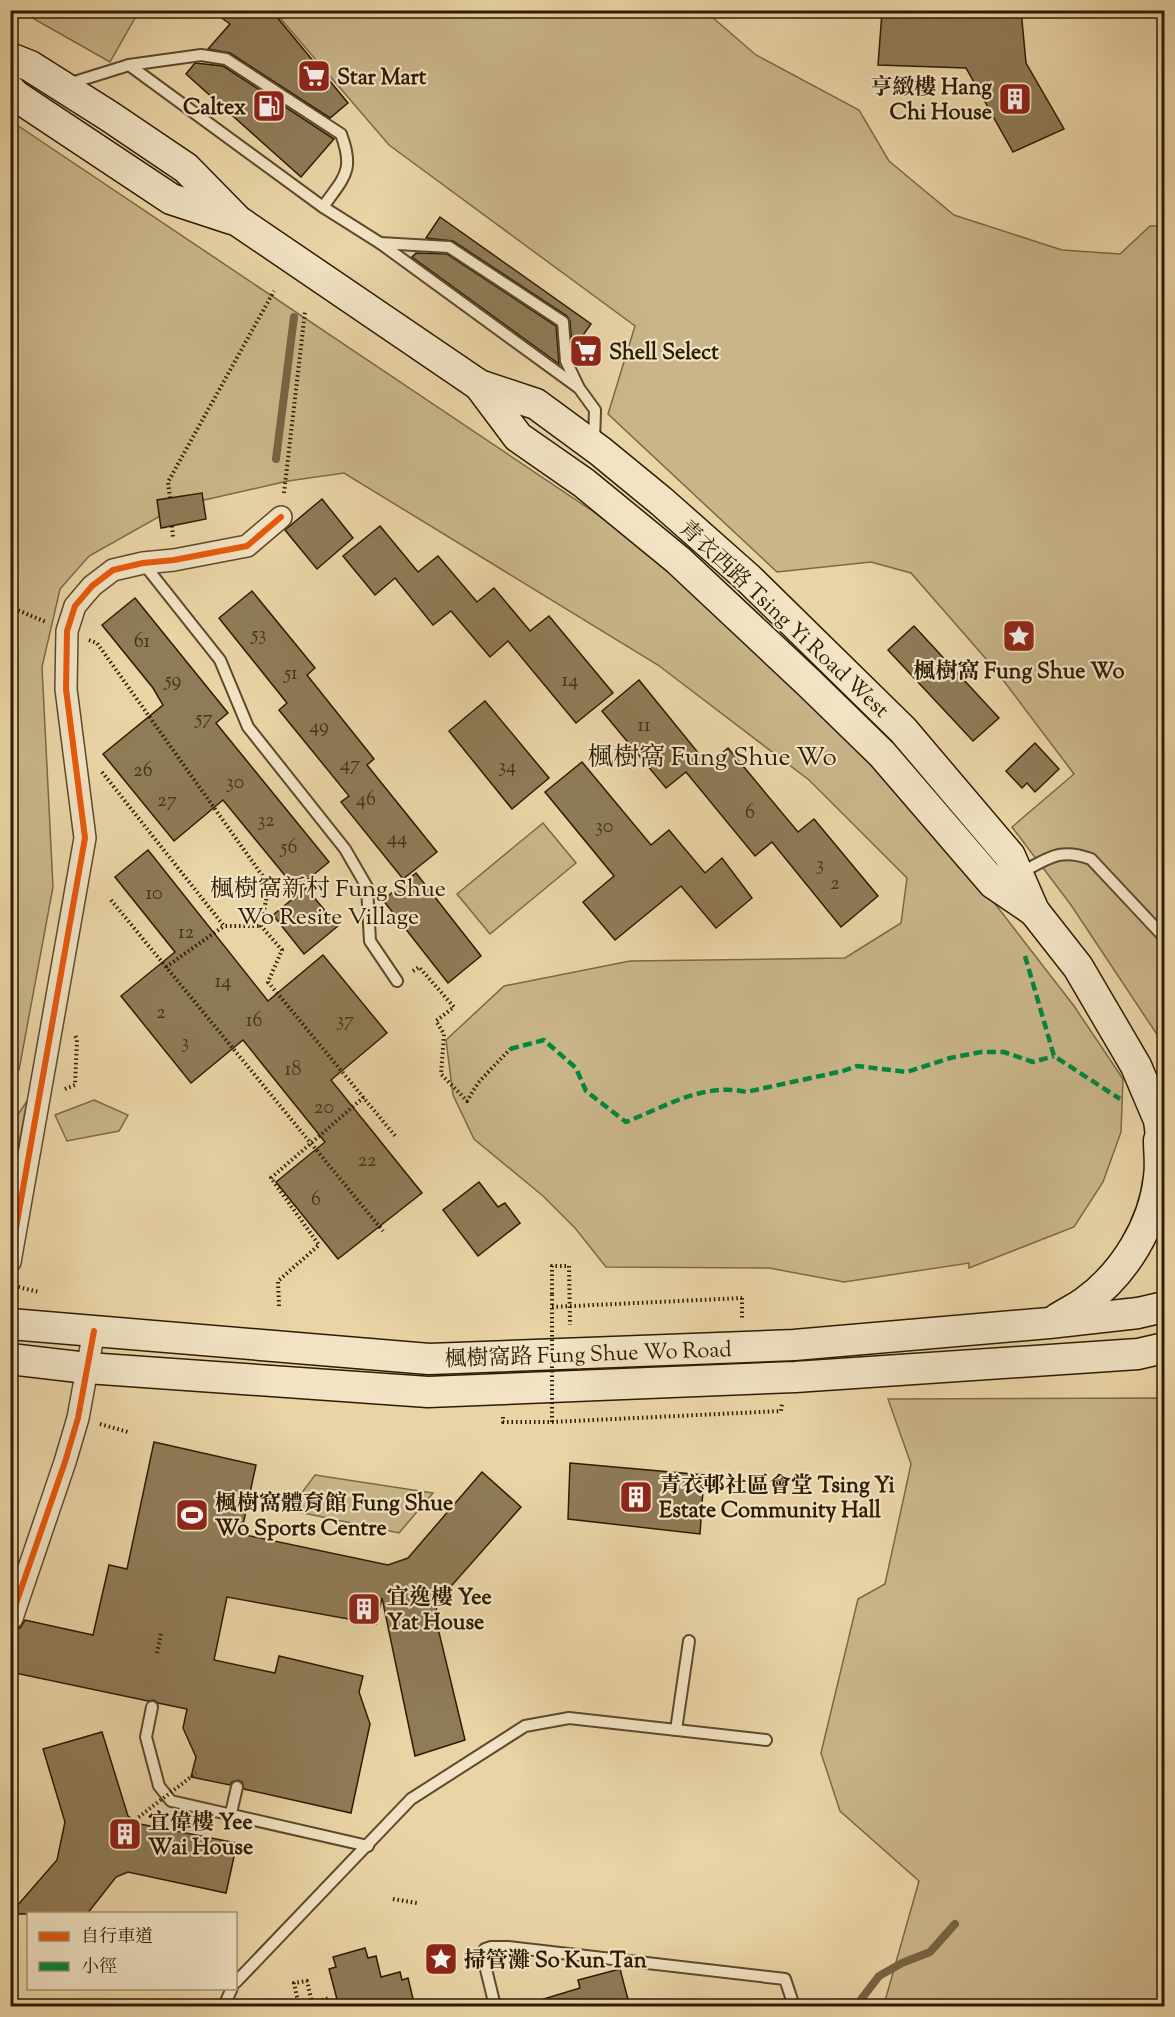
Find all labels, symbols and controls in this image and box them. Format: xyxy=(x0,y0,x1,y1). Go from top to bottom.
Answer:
supermarket icon: Star Mart xyxy=(296,58,332,94)
place label: Star Mart xyxy=(337,63,427,95)
place label: 亨緻樓 Hang Chi House xyxy=(870,73,992,130)
building icon: 亨緻樓 Hang Chi House xyxy=(997,81,1033,117)
fuel station icon: Caltex xyxy=(251,88,287,124)
place label: Caltex xyxy=(183,93,246,125)
supermarket icon: Shell Select xyxy=(568,333,604,369)
place label: Shell Select xyxy=(609,338,719,370)
street label: 青衣西路 Tsing Yi Road West xyxy=(671,514,896,727)
place icon: 楓樹窩 Fung Shue Wo xyxy=(1001,618,1037,654)
house number: 53 xyxy=(251,621,266,650)
house number: 61 xyxy=(134,628,150,657)
place label: 楓樹窩 Fung Shue Wo xyxy=(913,657,1125,689)
house number: 51 xyxy=(283,660,298,689)
house number: 59 xyxy=(164,667,181,696)
house number: 14 xyxy=(562,667,578,696)
house number: 57 xyxy=(195,705,212,734)
house number: 11 xyxy=(637,712,651,741)
house number: 49 xyxy=(309,713,329,742)
district label: 楓樹窩 Fung Shue Wo xyxy=(587,740,837,777)
house number: 47 xyxy=(340,751,360,780)
house number: 34 xyxy=(498,753,516,782)
house number: 26 xyxy=(133,757,153,786)
house number: 30 xyxy=(226,769,244,798)
house number: 46 xyxy=(356,786,376,815)
house number: 27 xyxy=(157,787,177,816)
house number: 6 xyxy=(745,799,755,828)
house number: 32 xyxy=(257,807,275,836)
house number: 30 xyxy=(595,813,613,842)
house number: 44 xyxy=(387,825,407,854)
house number: 56 xyxy=(280,834,297,863)
house number: 3 xyxy=(816,851,824,880)
house number: 2 xyxy=(830,870,840,899)
district label: 楓樹窩新村 Fung Shue Wo Resite Village xyxy=(210,873,446,935)
house number: 10 xyxy=(145,880,163,909)
house number: 12 xyxy=(178,919,194,948)
house number: 14 xyxy=(215,968,231,997)
house number: 2 xyxy=(156,999,166,1028)
house number: 16 xyxy=(246,1007,262,1036)
house number: 37 xyxy=(336,1007,354,1036)
house number: 3 xyxy=(181,1029,189,1058)
house number: 18 xyxy=(285,1056,301,1085)
house number: 20 xyxy=(314,1094,334,1123)
house number: 22 xyxy=(358,1147,376,1176)
house number: 6 xyxy=(311,1186,321,1215)
street label: 楓樹窩路 Fung Shue Wo Road xyxy=(444,1335,732,1377)
place label: 青衣邨社區會堂 Tsing Yi Estate Community Hall xyxy=(659,1471,895,1528)
building icon: 青衣邨社區會堂 Tsing Yi Estate Community Hall xyxy=(618,1479,654,1515)
place label: 楓樹窩體育館 Fung Shue Wo Sports Centre xyxy=(215,1489,453,1546)
sports icon: 楓樹窩體育館 Fung Shue Wo Sports Centre xyxy=(174,1497,210,1533)
place label: 宜逸樓 Yee Yat House xyxy=(387,1583,492,1640)
building icon: 宜逸樓 Yee Yat House xyxy=(346,1591,382,1627)
place label: 宜偉樓 Yee Wai House xyxy=(148,1808,253,1865)
building icon: 宜偉樓 Yee Wai House xyxy=(107,1816,143,1852)
legend xyxy=(27,1912,237,1990)
text: 自行車道 xyxy=(81,1925,153,1951)
place icon: 掃管灘 So Kun Tan xyxy=(423,1941,459,1977)
place label: 掃管灘 So Kun Tan xyxy=(464,1946,647,1978)
text: 小徑 xyxy=(81,1955,117,1981)

